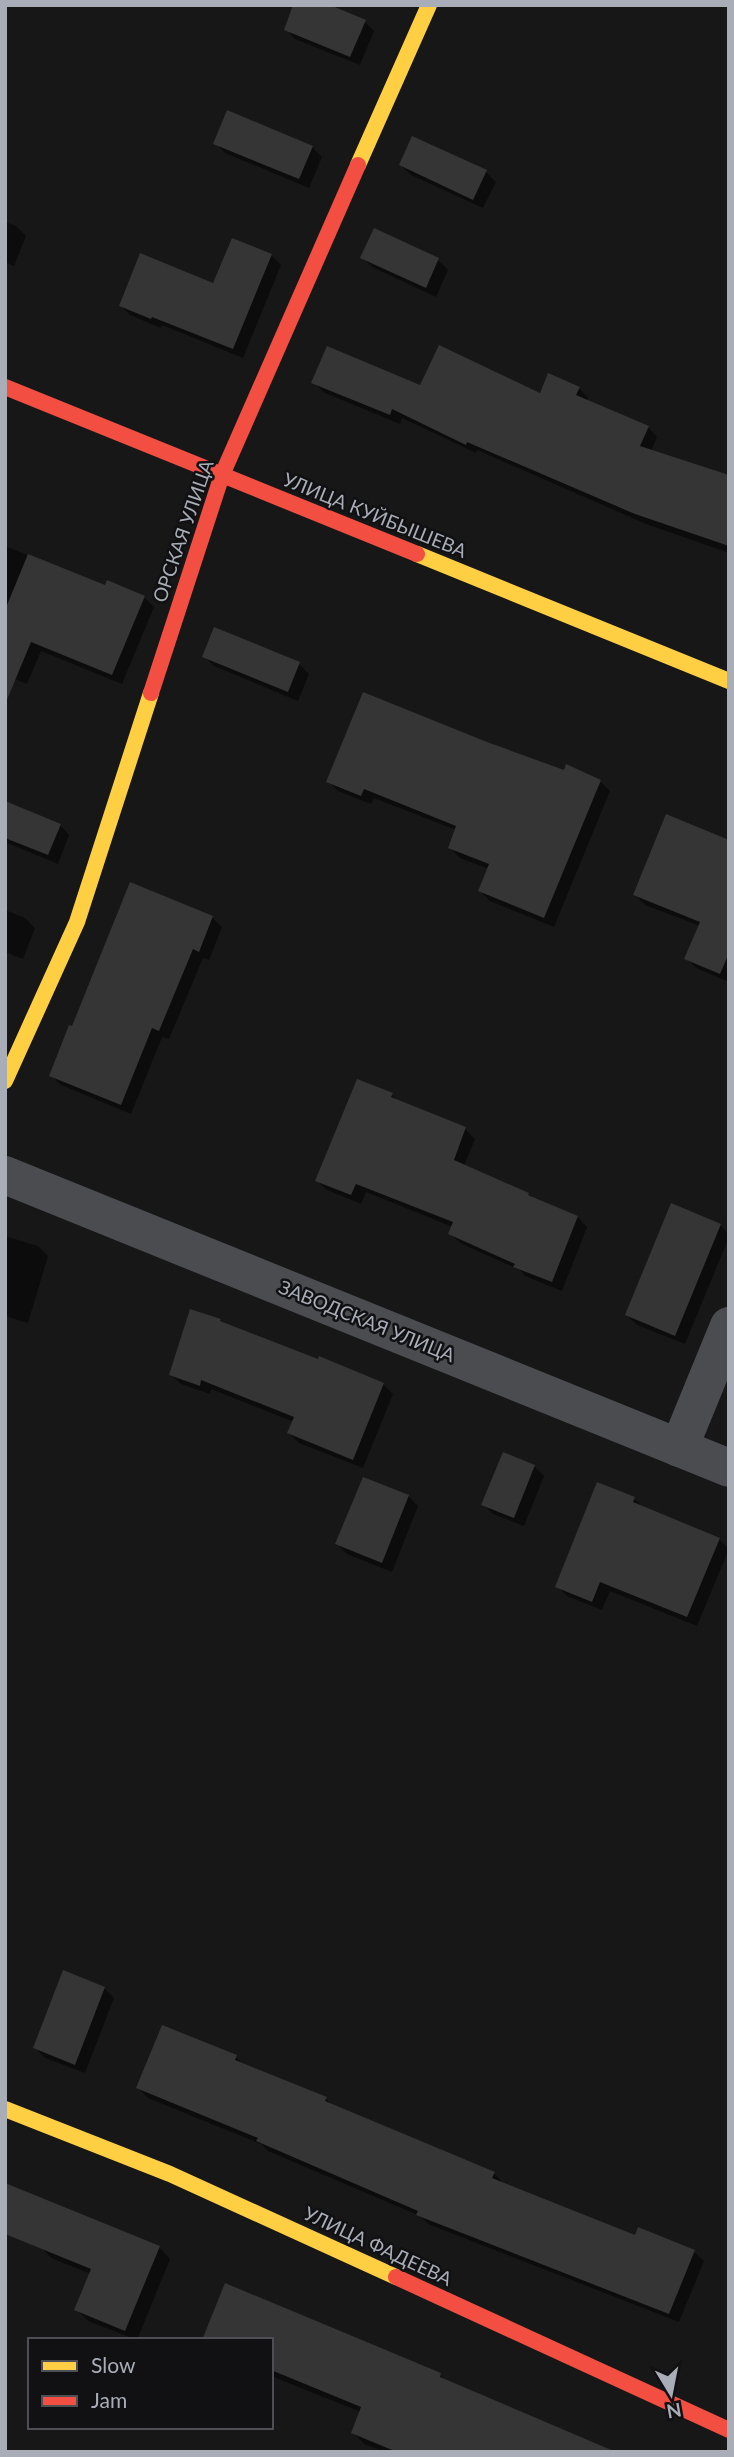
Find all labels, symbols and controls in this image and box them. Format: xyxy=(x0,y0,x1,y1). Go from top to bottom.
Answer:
street label: ОРСКАЯ УЛИЦА xyxy=(147,456,218,605)
street label: УЛИЦА КУЙБЫШЕВА xyxy=(280,467,470,562)
street label: ЗАВОДСКАЯ УЛИЦА xyxy=(276,1275,459,1366)
street label: УЛИЦА ФАДЕЕВА xyxy=(300,2201,456,2290)
legend xyxy=(28,2338,273,2429)
text: Slow xyxy=(91,2352,136,2377)
north arrow xyxy=(636,2359,706,2429)
text: Jam xyxy=(91,2387,127,2412)
text: N xyxy=(665,2399,683,2424)

